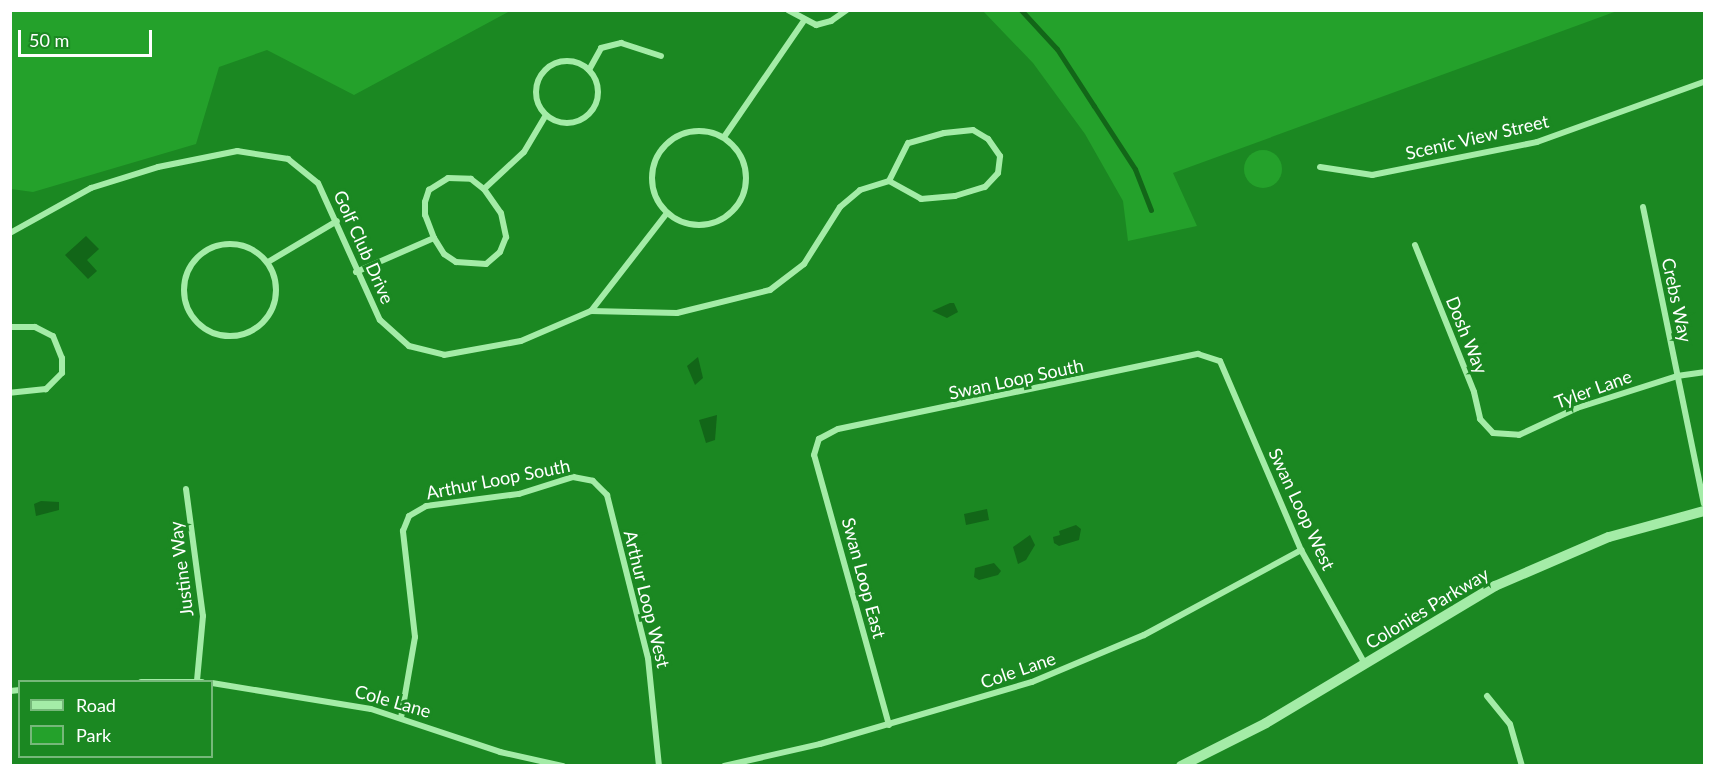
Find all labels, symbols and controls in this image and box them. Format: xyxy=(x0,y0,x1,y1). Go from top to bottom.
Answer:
scale bar xyxy=(21,18,154,56)
text: 50 m xyxy=(29,29,69,51)
street label: Scenic View Street xyxy=(1403,110,1551,164)
street label: Golf Club Drive xyxy=(329,187,399,307)
street label: Crebs Way xyxy=(1658,256,1696,344)
street label: Dosh Way xyxy=(1442,293,1492,377)
street label: Swan Loop South xyxy=(947,354,1085,404)
street label: Tyler Lane xyxy=(1551,365,1635,413)
street label: Swan Loop West xyxy=(1264,445,1340,573)
street label: Arthur Loop South xyxy=(424,454,572,504)
street label: Swan Loop East xyxy=(837,515,891,641)
street label: Justine Way xyxy=(164,520,198,618)
street label: Arthur Loop West xyxy=(619,528,675,670)
street label: Colonies Parkway xyxy=(1361,563,1493,653)
street label: Cole Lane xyxy=(978,647,1058,693)
legend xyxy=(18,680,213,758)
street label: Cole Lane xyxy=(352,680,434,722)
text: Road xyxy=(76,694,116,716)
text: Park xyxy=(76,724,111,746)

